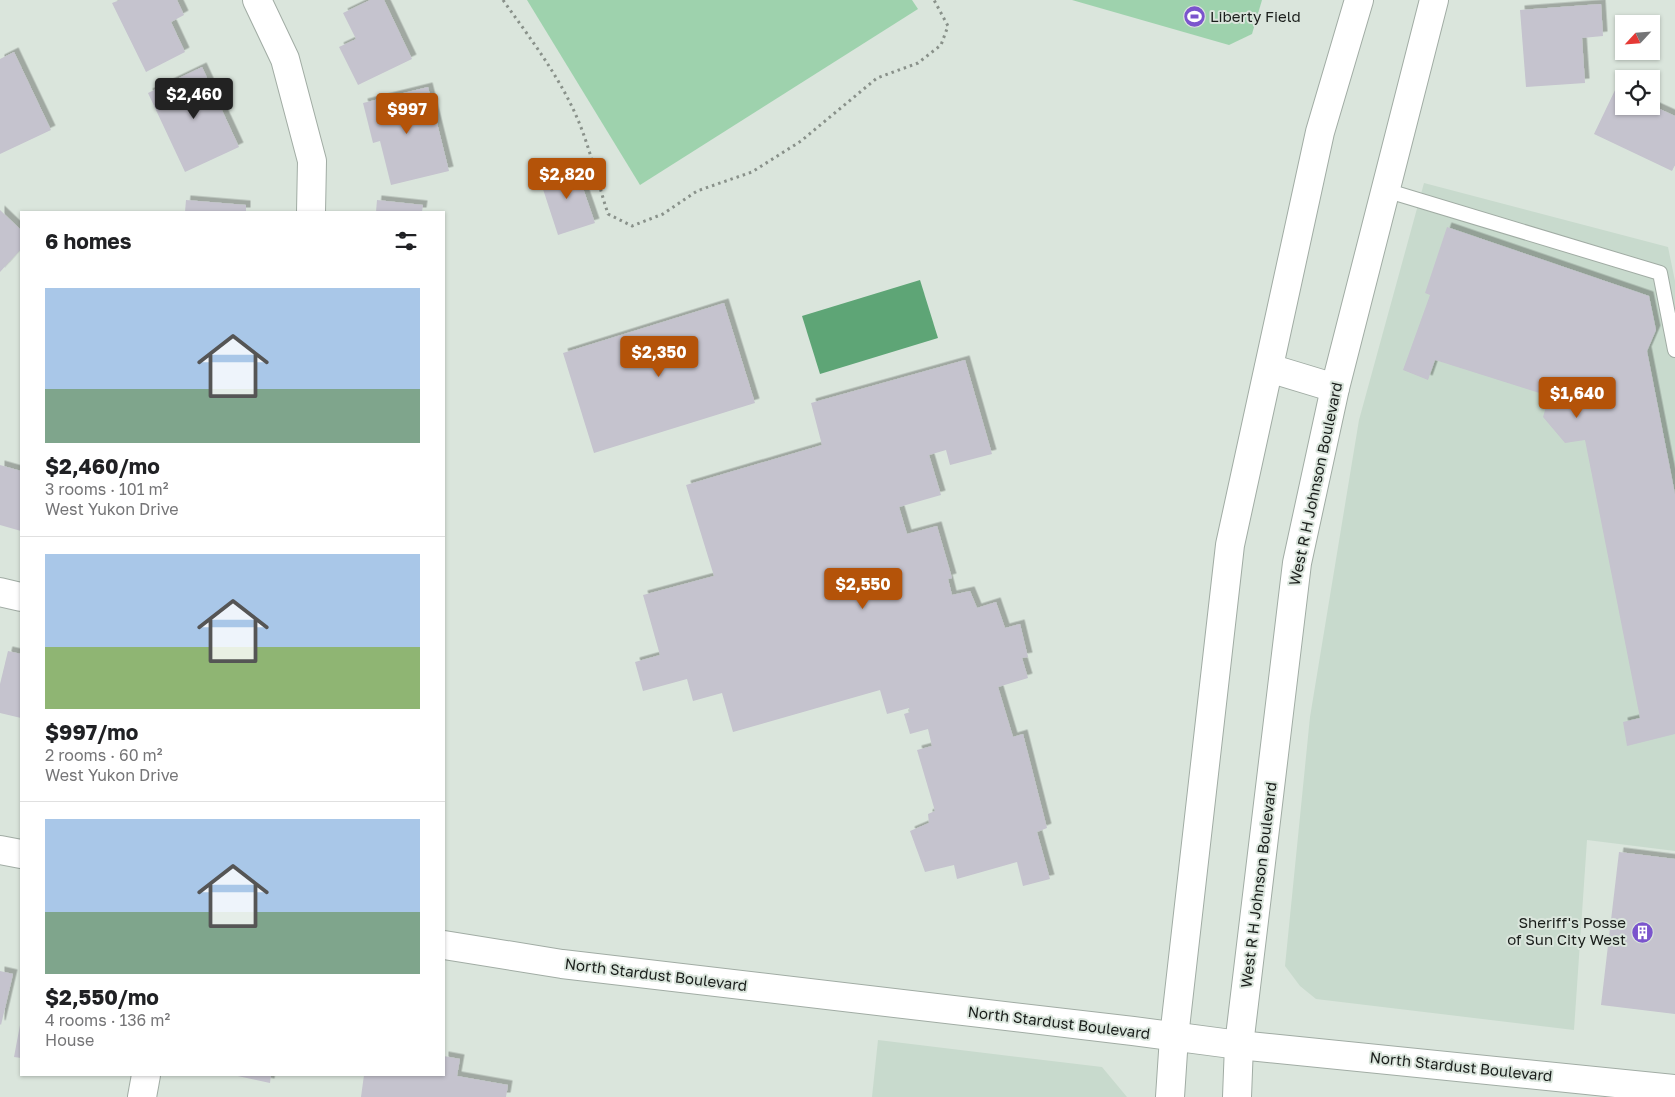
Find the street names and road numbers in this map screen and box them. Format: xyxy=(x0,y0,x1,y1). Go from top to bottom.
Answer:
street label: West R H Johnson Boulevard xyxy=(1285,380,1345,587)
street label: West R H Johnson Boulevard xyxy=(1236,781,1280,989)
street label: North Stardust Boulevard xyxy=(564,954,748,994)
street label: North Stardust Boulevard xyxy=(967,1002,1151,1042)
street label: North Stardust Boulevard xyxy=(1369,1047,1553,1085)

